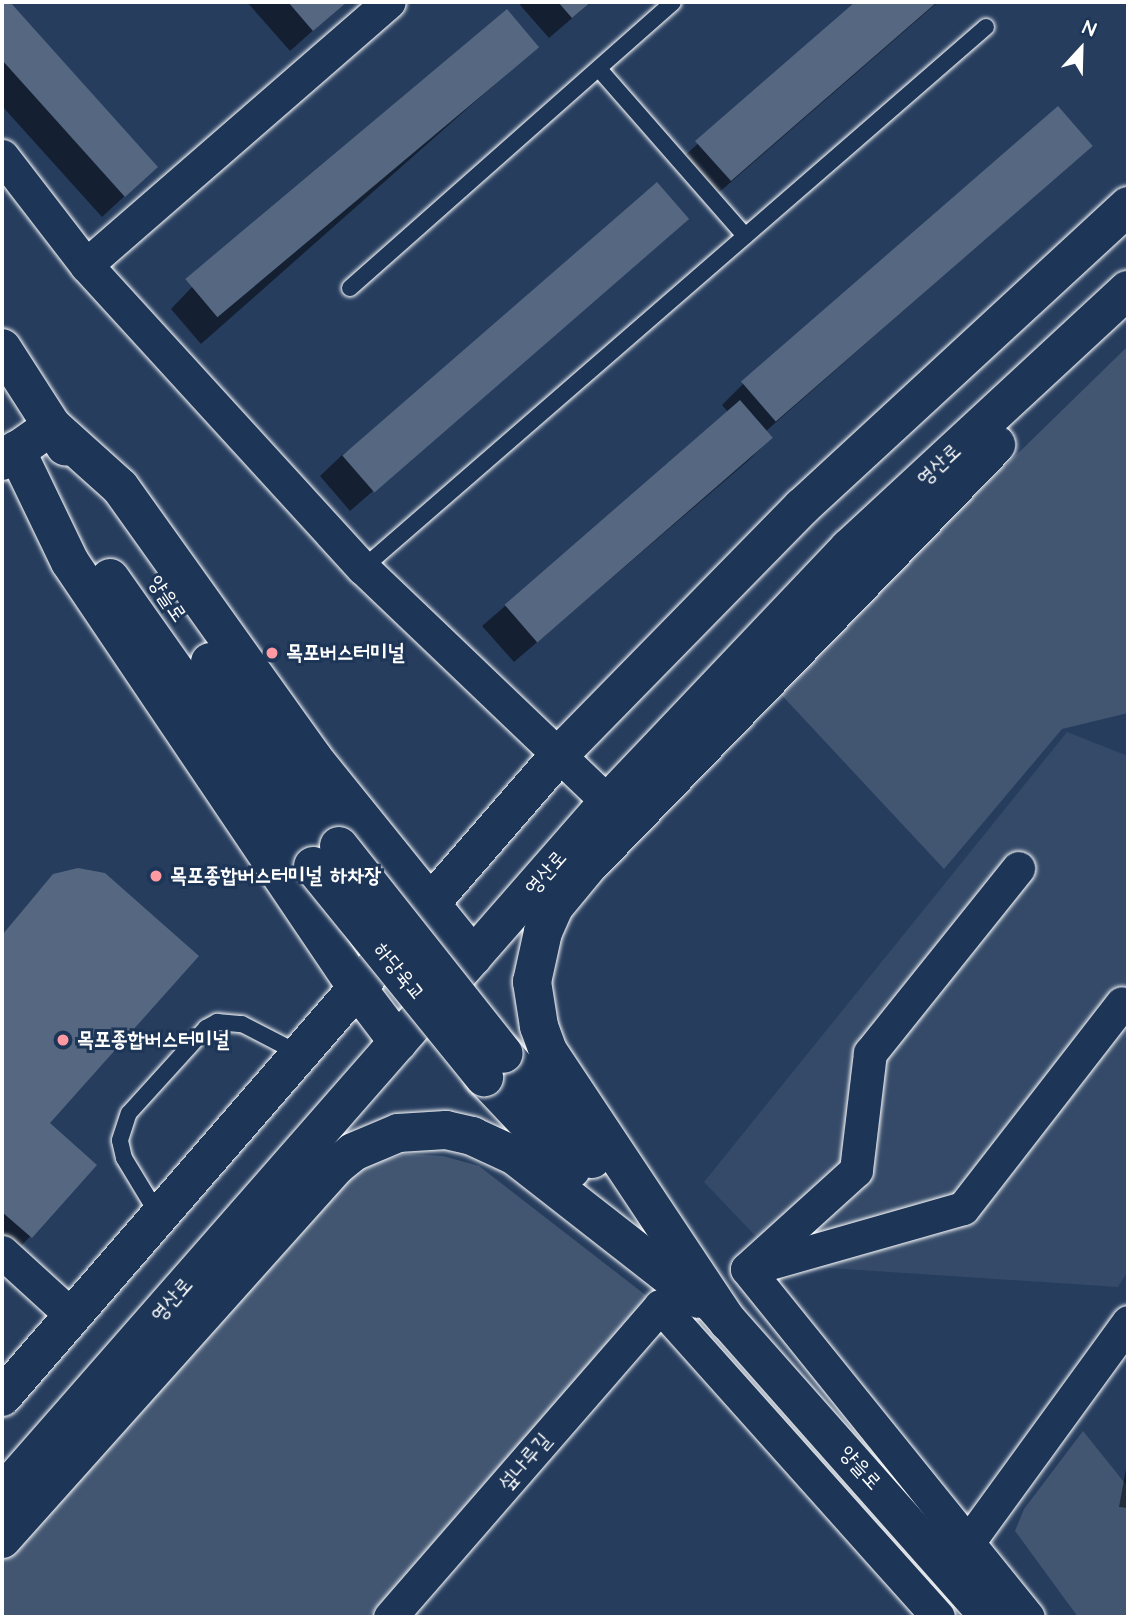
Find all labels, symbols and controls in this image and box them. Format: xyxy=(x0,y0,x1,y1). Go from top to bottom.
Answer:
north arrow xyxy=(1046,14,1116,84)
text: N xyxy=(1078,14,1100,44)
street label: 영산로 xyxy=(912,438,966,492)
street label: 양을로 xyxy=(142,571,192,627)
place label: 목포버스터미널 xyxy=(286,640,404,666)
marker: 목포버스터미널 xyxy=(264,645,280,661)
street label: 영산로 xyxy=(520,846,572,900)
place label: 목포종합버스터미널 하차장 xyxy=(170,863,381,889)
marker: 목포종합버스터미널 하차장 xyxy=(148,868,164,884)
street label: 하당육교 xyxy=(368,938,430,1006)
place label: 목포종합버스터미널 xyxy=(77,1027,229,1053)
marker: 목포종합버스터미널 xyxy=(55,1032,71,1048)
street label: 영산로 xyxy=(146,1273,198,1327)
street label: 섶나루길 xyxy=(493,1428,557,1496)
street label: 양을로 xyxy=(834,1441,886,1495)

